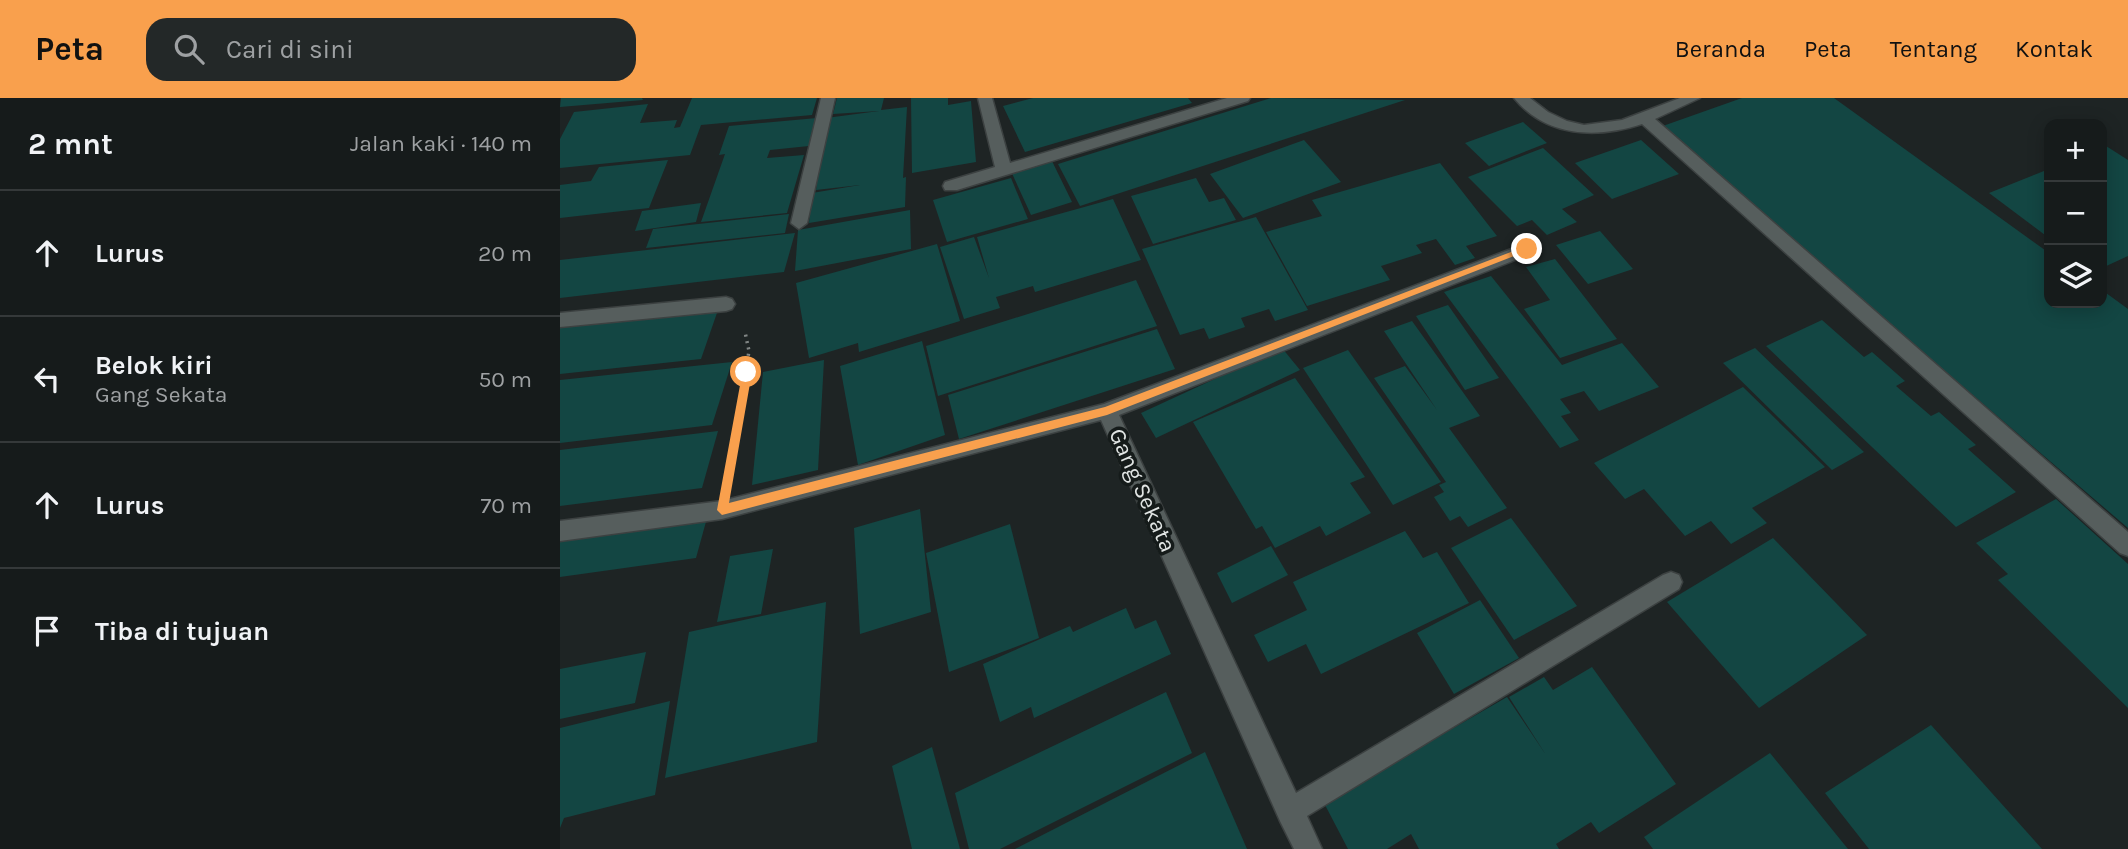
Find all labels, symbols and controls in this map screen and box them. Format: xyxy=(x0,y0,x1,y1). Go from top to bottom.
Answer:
search box xyxy=(146,18,636,81)
text: Peta xyxy=(35,30,104,68)
icon: search xyxy=(170,30,208,68)
text: Cari di sini xyxy=(226,34,354,65)
text: Beranda xyxy=(1675,35,1766,63)
text: Peta xyxy=(1804,35,1852,63)
text: Tentang xyxy=(1890,35,1977,63)
text: Kontak xyxy=(2015,35,2093,63)
map controls xyxy=(2044,119,2107,308)
button: + xyxy=(2044,119,2107,182)
text: 2 mnt xyxy=(28,126,113,162)
text: Jalan kaki · 140 m xyxy=(350,130,532,157)
button: − xyxy=(2044,182,2107,245)
route end xyxy=(1511,233,1542,264)
icon: ahead xyxy=(28,234,66,272)
text: Lurus xyxy=(95,238,164,269)
text: 20 m xyxy=(478,240,532,267)
button: layers xyxy=(2044,245,2107,308)
text: Belok kiri xyxy=(95,350,213,381)
route start xyxy=(730,356,761,387)
icon: left xyxy=(28,360,66,398)
text: 50 m xyxy=(478,366,532,393)
text: Gang Sekata xyxy=(95,381,227,408)
street label: Gang Sekata xyxy=(1103,424,1182,556)
icon: ahead xyxy=(28,486,66,524)
text: Lurus xyxy=(95,490,164,521)
text: 70 m xyxy=(481,492,532,519)
icon: arrive xyxy=(28,612,66,650)
text: Tiba di tujuan xyxy=(95,616,269,647)

